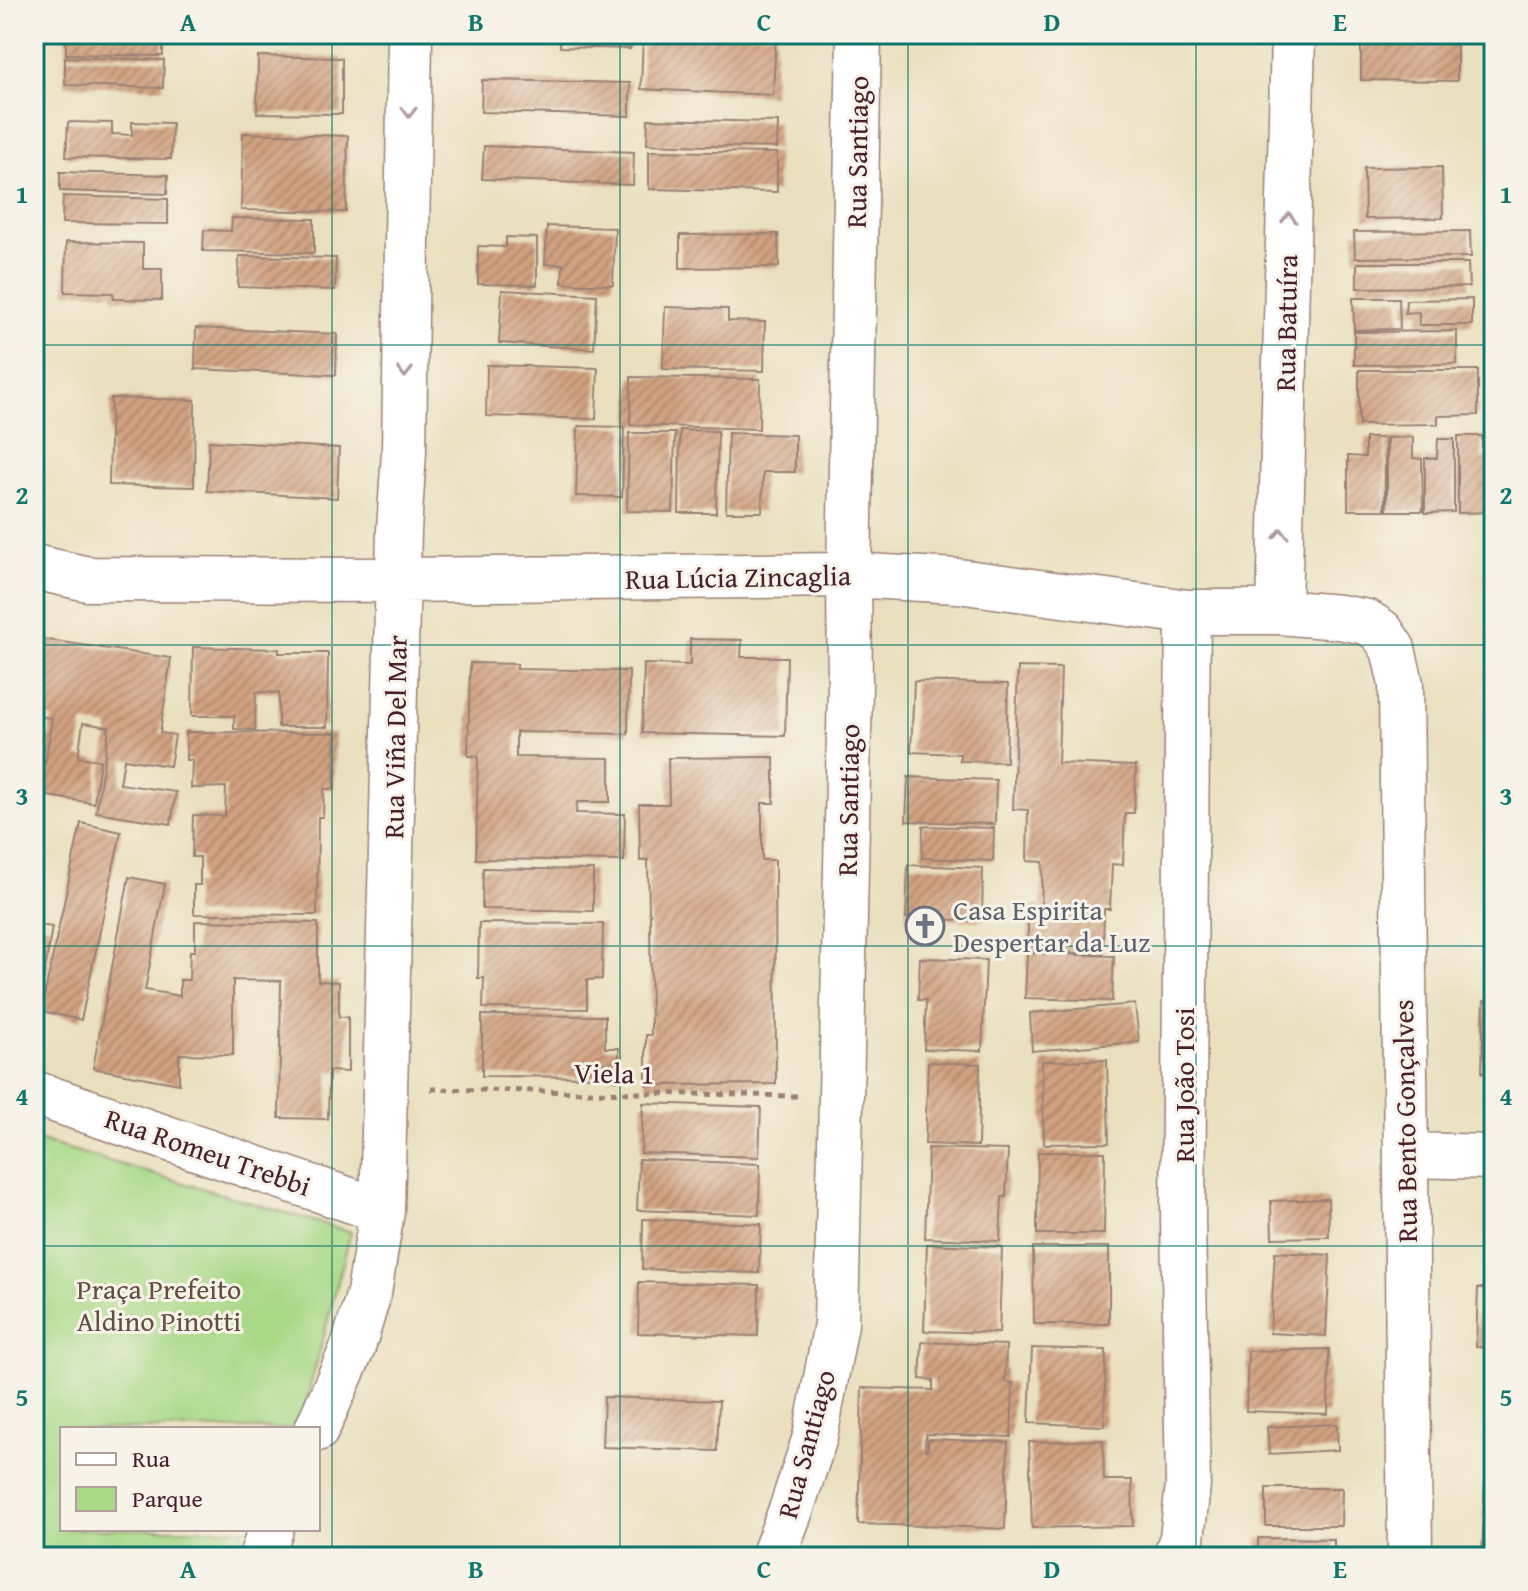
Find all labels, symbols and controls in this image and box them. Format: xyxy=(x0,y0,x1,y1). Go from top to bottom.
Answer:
text: A xyxy=(180,2,197,41)
text: B xyxy=(468,2,484,41)
text: C xyxy=(757,2,771,41)
text: D xyxy=(1044,2,1060,41)
text: E xyxy=(1333,2,1347,41)
street label: Rua Santiago xyxy=(835,75,878,229)
one-way arrow xyxy=(400,106,418,119)
text: 1 xyxy=(15,174,29,213)
text: 1 xyxy=(1499,174,1513,213)
one-way arrow xyxy=(1280,211,1297,224)
street label: Rua Batuíra xyxy=(1264,253,1307,392)
one-way arrow xyxy=(396,366,414,379)
text: 2 xyxy=(15,475,29,514)
text: 2 xyxy=(1499,475,1513,514)
one-way arrow xyxy=(1272,527,1290,540)
street label: Rua Lúcia Zincaglia xyxy=(625,554,852,599)
street label: Rua Viña Del Mar xyxy=(372,634,417,839)
street label: Rua Santiago xyxy=(826,723,869,877)
text: 3 xyxy=(15,776,29,815)
text: 3 xyxy=(1499,776,1513,815)
place label: Casa Espirita Despertar da Luz xyxy=(953,889,1150,962)
church icon: Casa Espirita Despertar da Luz xyxy=(904,905,946,947)
street label: Rua Bento Gonçalves xyxy=(1382,999,1427,1243)
street label: Rua João Tosi xyxy=(1163,1007,1204,1163)
street label: Viela 1 xyxy=(574,1051,654,1094)
text: 4 xyxy=(15,1076,29,1115)
text: 4 xyxy=(1499,1076,1513,1115)
street label: Rua Romeu Trebbi xyxy=(100,1097,317,1206)
park label: Praça Prefeito Aldino Pinotti xyxy=(77,1268,241,1341)
street label: Rua Santiago xyxy=(766,1365,845,1523)
text: 5 xyxy=(15,1377,29,1416)
text: 5 xyxy=(1499,1377,1513,1416)
legend xyxy=(60,1427,320,1531)
text: Rua xyxy=(132,1441,171,1476)
text: Parque xyxy=(132,1481,203,1516)
text: A xyxy=(180,1549,197,1588)
text: B xyxy=(468,1549,484,1588)
text: C xyxy=(757,1549,771,1588)
text: D xyxy=(1044,1549,1060,1588)
text: E xyxy=(1333,1549,1347,1588)

